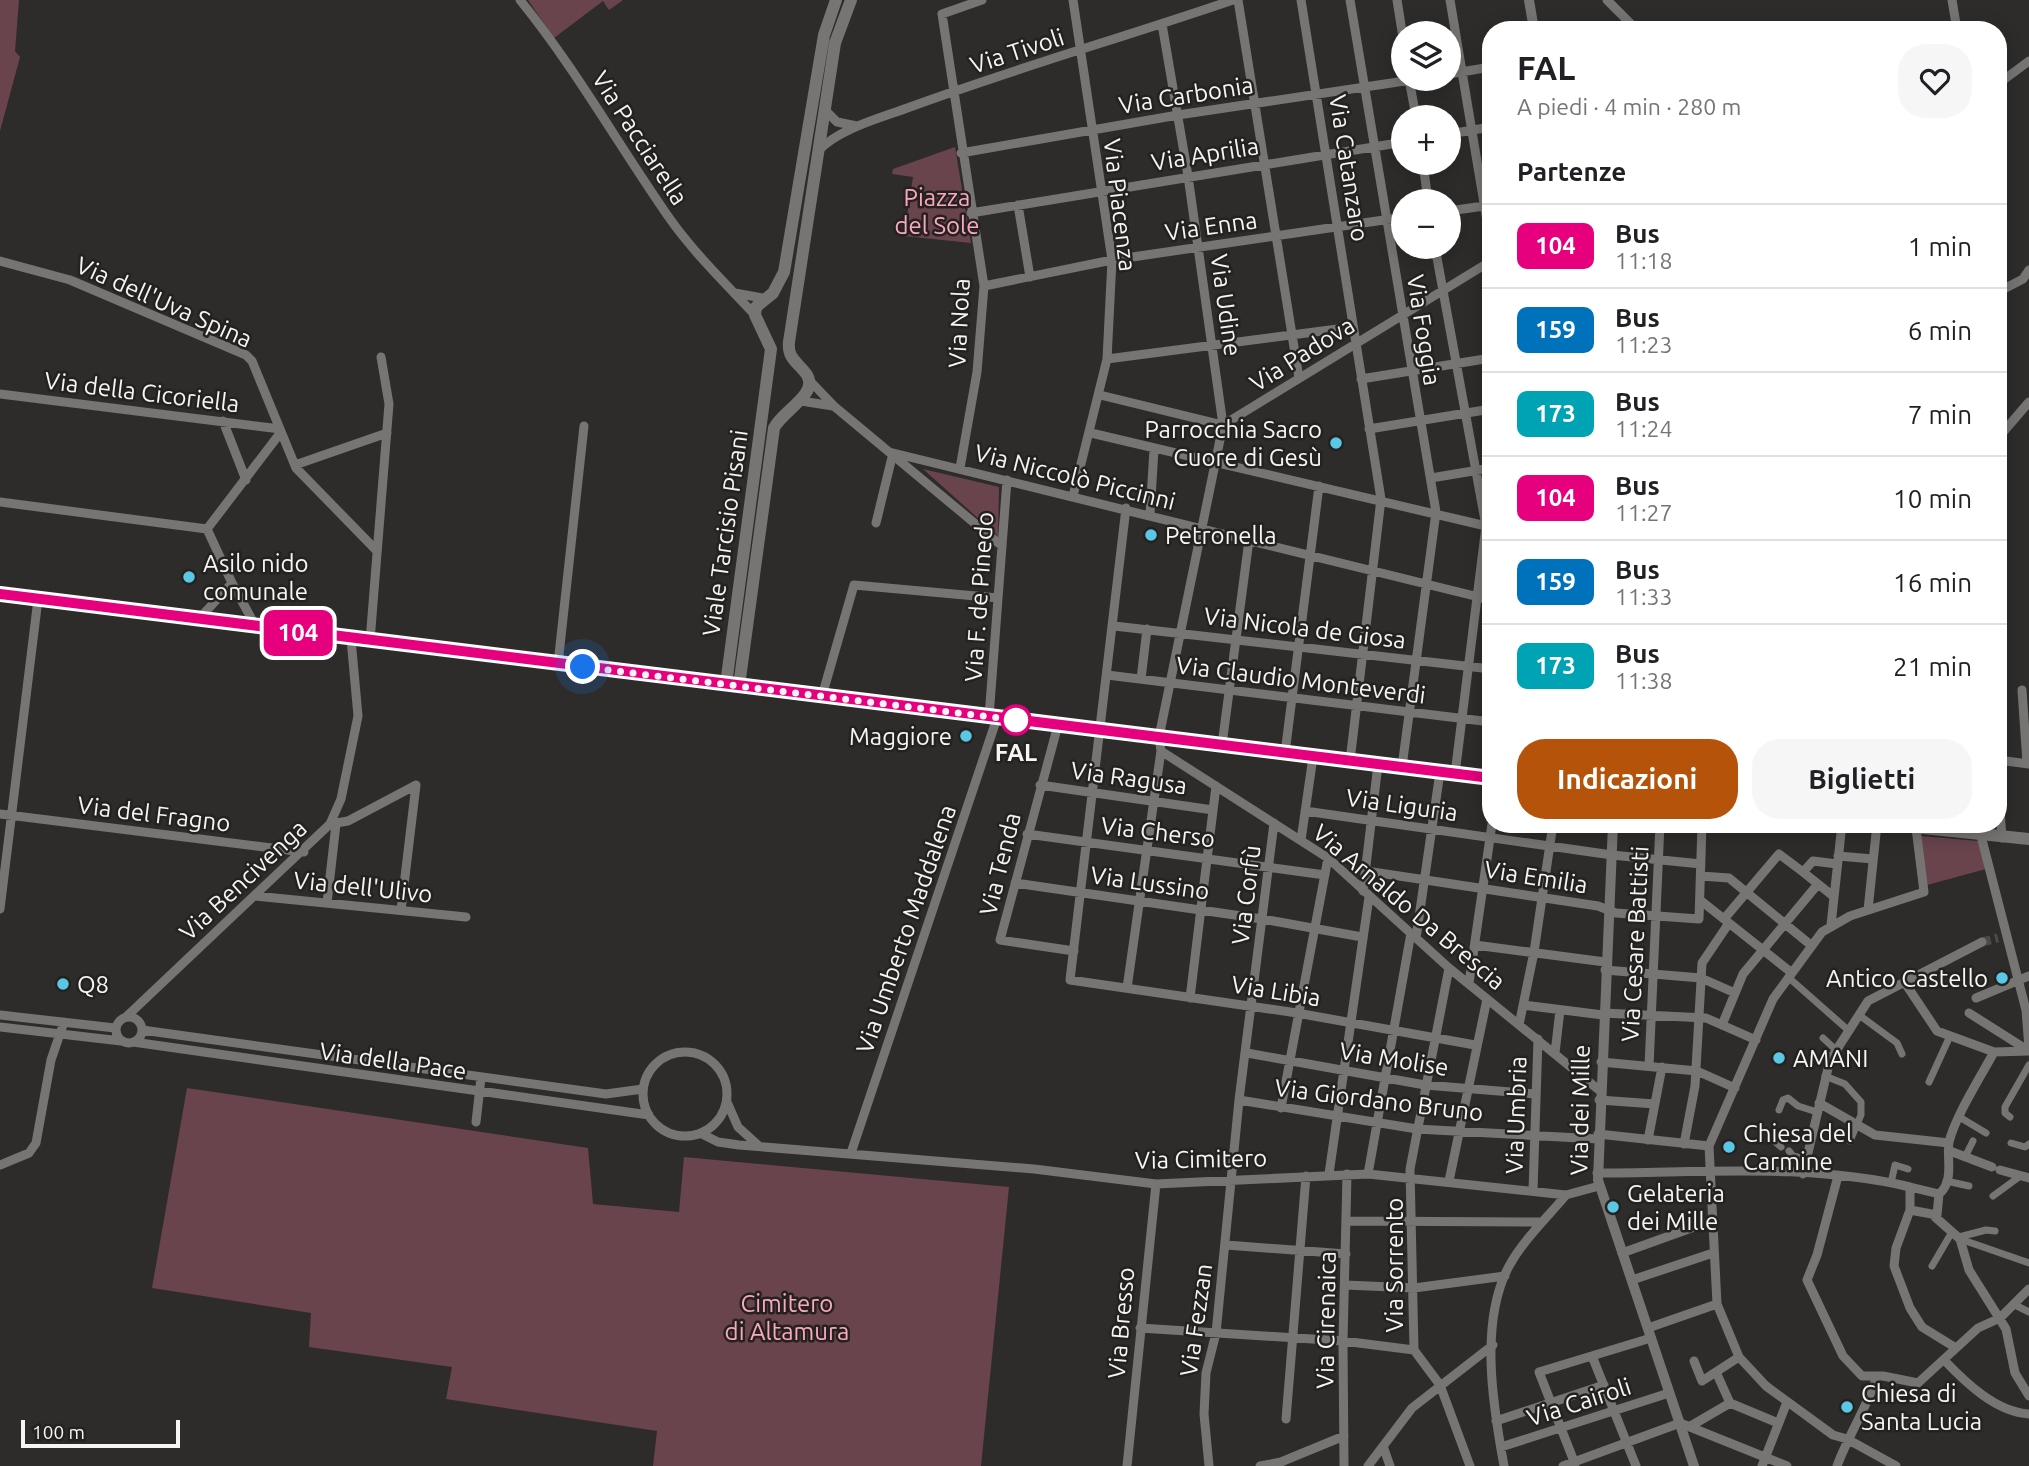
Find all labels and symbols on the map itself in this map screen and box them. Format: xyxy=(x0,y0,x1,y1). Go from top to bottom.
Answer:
street label: Via Tivoli xyxy=(967,23,1067,79)
street label: Via Pacciarella xyxy=(587,66,693,210)
street label: Via Carbonia xyxy=(1117,71,1255,119)
street label: Via Catanzaro xyxy=(1324,92,1374,244)
street label: Via Aprilia xyxy=(1149,132,1261,176)
street label: Via Piacenza xyxy=(1098,137,1142,273)
park label: Piazza del Sole xyxy=(894,184,980,239)
street label: Via Enna xyxy=(1163,206,1259,246)
street label: Via dell'Uva Spina xyxy=(72,251,256,353)
street label: Via Udine xyxy=(1205,252,1247,358)
street label: Via Foggia xyxy=(1402,273,1446,387)
street label: Via Nola xyxy=(943,278,975,368)
street label: Via Padova xyxy=(1245,311,1359,397)
street label: Via della Cicoriella xyxy=(43,367,241,417)
place label: Parrocchia Sacro Cuore di Gesù xyxy=(1144,416,1322,471)
street label: Viale Tarcisio Pisani xyxy=(697,428,753,638)
marker: Parrocchia Sacro Cuore di Gesù xyxy=(1328,435,1344,451)
street label: Via Niccolò Piccinni xyxy=(972,439,1178,515)
street label: Via F. de Pinedo xyxy=(960,511,998,683)
place label: Petronella xyxy=(1165,522,1277,549)
marker: Petronella xyxy=(1143,527,1159,543)
place label: Asilo nido comunale xyxy=(203,550,309,605)
marker: Asilo nido comunale xyxy=(181,569,197,585)
street label: Via Nicola de Giosa xyxy=(1202,602,1408,654)
line badge: 104 xyxy=(258,610,338,656)
your location xyxy=(565,649,600,684)
street label: Via Claudio Monteverdi xyxy=(1175,651,1427,709)
marker: FAL xyxy=(1001,705,1031,735)
place label: Maggiore xyxy=(849,723,952,750)
marker: Maggiore xyxy=(958,728,974,744)
place label: FAL xyxy=(995,739,1037,766)
street label: Via Ragusa xyxy=(1069,756,1189,800)
street label: Via Liguria xyxy=(1344,784,1460,826)
street label: Via del Fragno xyxy=(76,791,232,837)
street label: Via Umberto Maddalena xyxy=(851,801,961,1057)
street label: Via Tenda xyxy=(974,810,1026,918)
street label: Via Cherso xyxy=(1099,812,1217,852)
street label: Via Bencivenga xyxy=(174,814,312,946)
street label: Via Arnaldo Da Brescia xyxy=(1307,819,1511,995)
street label: Via Corfù xyxy=(1226,844,1266,946)
street label: Via Cesare Battisti xyxy=(1616,845,1654,1043)
street label: Via Emilia xyxy=(1482,856,1590,898)
street label: Via Lussino xyxy=(1089,861,1211,905)
street label: Via dell'Ulivo xyxy=(292,866,434,908)
place label: Antico Castello xyxy=(1826,965,1988,992)
marker: Antico Castello xyxy=(1994,970,2010,986)
place label: Q8 xyxy=(77,971,109,998)
street label: Via Libia xyxy=(1229,971,1323,1011)
marker: Q8 xyxy=(55,976,71,992)
street label: Via della Pace xyxy=(318,1037,468,1085)
street label: Via Molise xyxy=(1337,1037,1451,1081)
street label: Via dei Mille xyxy=(1565,1044,1595,1176)
place label: AMANI xyxy=(1793,1045,1868,1072)
marker: AMANI xyxy=(1771,1050,1787,1066)
street label: Via Umbria xyxy=(1500,1056,1532,1174)
street label: Via Giordano Bruno xyxy=(1273,1074,1485,1126)
place label: Chiesa del Carmine xyxy=(1743,1120,1852,1175)
marker: Chiesa del Carmine xyxy=(1721,1139,1737,1155)
street label: Via Cimitero xyxy=(1135,1144,1267,1174)
place label: Gelateria dei Mille xyxy=(1627,1180,1725,1235)
street label: Via Sorrento xyxy=(1381,1198,1408,1332)
marker: Gelateria dei Mille xyxy=(1605,1199,1621,1215)
street label: Via Cirenaica xyxy=(1311,1251,1341,1389)
street label: Via Fezzan xyxy=(1175,1262,1217,1378)
street label: Via Bresso xyxy=(1103,1266,1139,1380)
park label: Cimitero di Altamura xyxy=(725,1290,849,1345)
street label: Via Cairoli xyxy=(1524,1373,1634,1431)
place label: Chiesa di Santa Lucia xyxy=(1861,1380,1982,1435)
marker: Chiesa di Santa Lucia xyxy=(1839,1399,1855,1415)
scale bar xyxy=(21,1417,180,1449)

